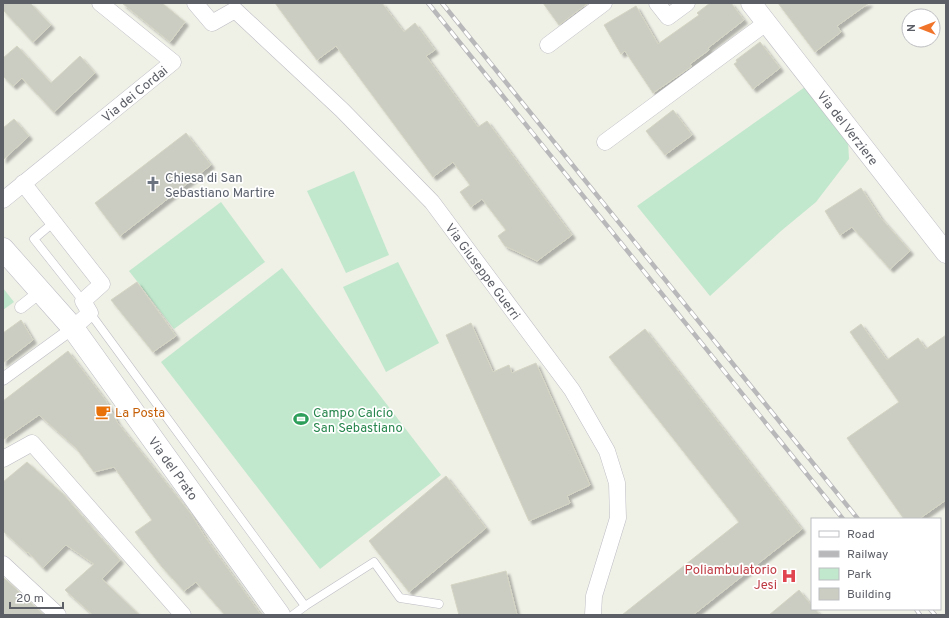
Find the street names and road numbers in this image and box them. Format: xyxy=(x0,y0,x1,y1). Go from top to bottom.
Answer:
street label: Via dei Cordai xyxy=(99,64,172,127)
street label: Via del Verziere xyxy=(813,88,881,169)
street label: Via Giuseppe Guerri xyxy=(441,221,523,324)
street label: Via del Prato xyxy=(144,434,200,504)

